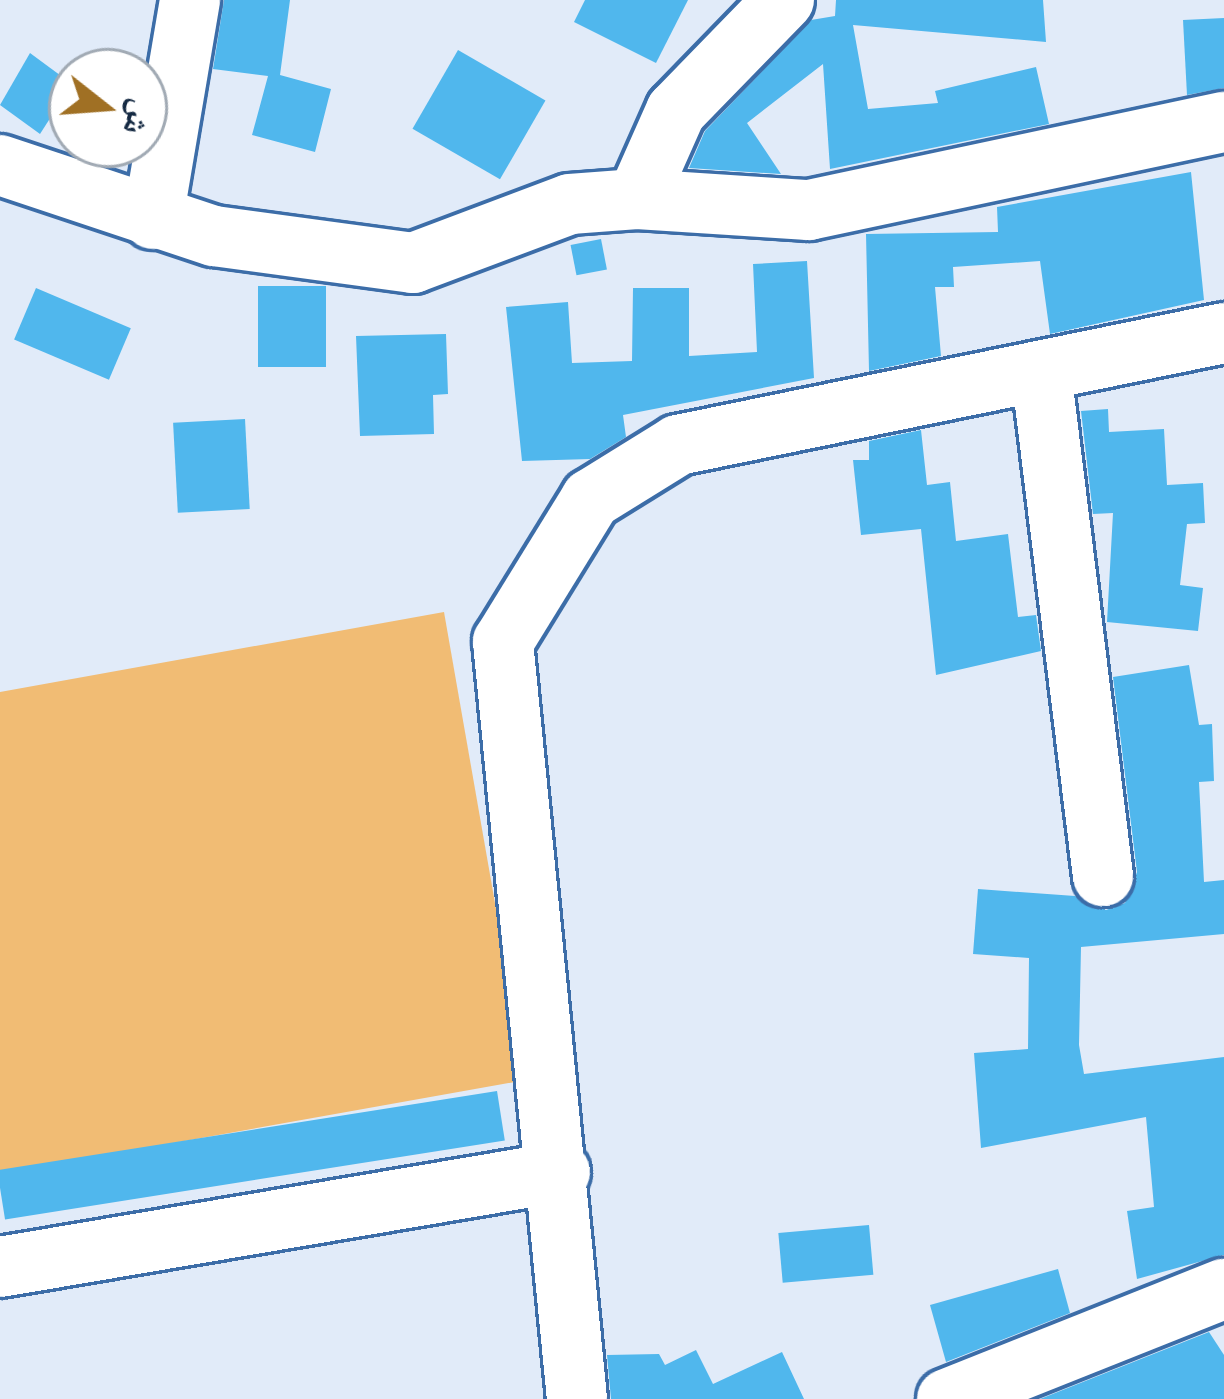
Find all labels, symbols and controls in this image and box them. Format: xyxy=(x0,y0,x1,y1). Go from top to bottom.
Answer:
north arrow xyxy=(48,48,168,168)
text: ش xyxy=(114,95,165,141)

